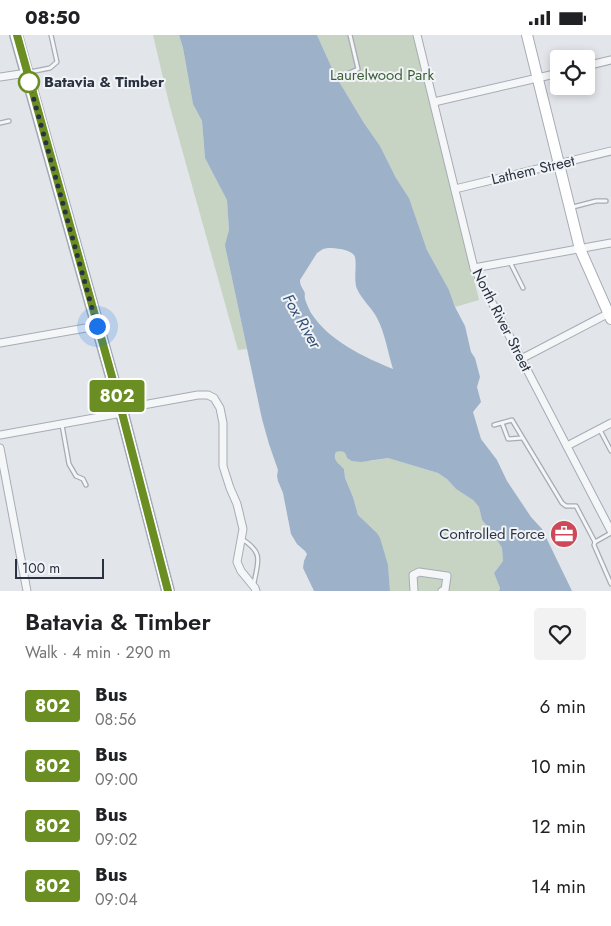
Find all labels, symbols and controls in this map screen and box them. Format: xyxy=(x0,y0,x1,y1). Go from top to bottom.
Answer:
text: 08:50 xyxy=(25,4,80,31)
map controls xyxy=(550,50,595,95)
button: locate xyxy=(550,50,595,95)
park label: Laurelwood Park xyxy=(330,64,434,86)
marker: Batavia & Timber xyxy=(18,71,40,93)
place label: Batavia & Timber xyxy=(44,71,165,93)
street label: Lathem Street xyxy=(489,150,577,190)
street label: North River Street xyxy=(467,265,538,376)
water label: Fox River xyxy=(277,289,328,354)
your location xyxy=(85,314,110,339)
line badge: 802 xyxy=(88,380,146,412)
text: 802 xyxy=(99,383,135,409)
office icon: Controlled Force xyxy=(549,519,579,549)
place label: Controlled Force xyxy=(439,523,545,545)
scale bar xyxy=(15,556,104,579)
text: 100 m xyxy=(22,558,60,578)
text: Batavia & Timber xyxy=(25,604,211,639)
button: heart xyxy=(534,608,586,660)
text: Walk · 4 min · 290 m xyxy=(25,641,171,664)
text: Bus xyxy=(95,681,127,708)
text: 802 xyxy=(35,693,70,719)
text: 6 min xyxy=(540,693,586,720)
text: 08:56 xyxy=(95,708,136,731)
text: Bus xyxy=(95,741,127,768)
text: 802 xyxy=(35,753,70,779)
text: 10 min xyxy=(531,753,586,780)
text: 09:00 xyxy=(95,768,138,791)
text: Bus xyxy=(95,801,127,828)
text: 802 xyxy=(35,813,70,839)
text: 12 min xyxy=(531,813,586,840)
text: 09:02 xyxy=(95,828,137,851)
text: Bus xyxy=(95,861,127,888)
text: 802 xyxy=(35,873,70,899)
text: 14 min xyxy=(531,873,586,900)
text: 09:04 xyxy=(95,888,138,911)

